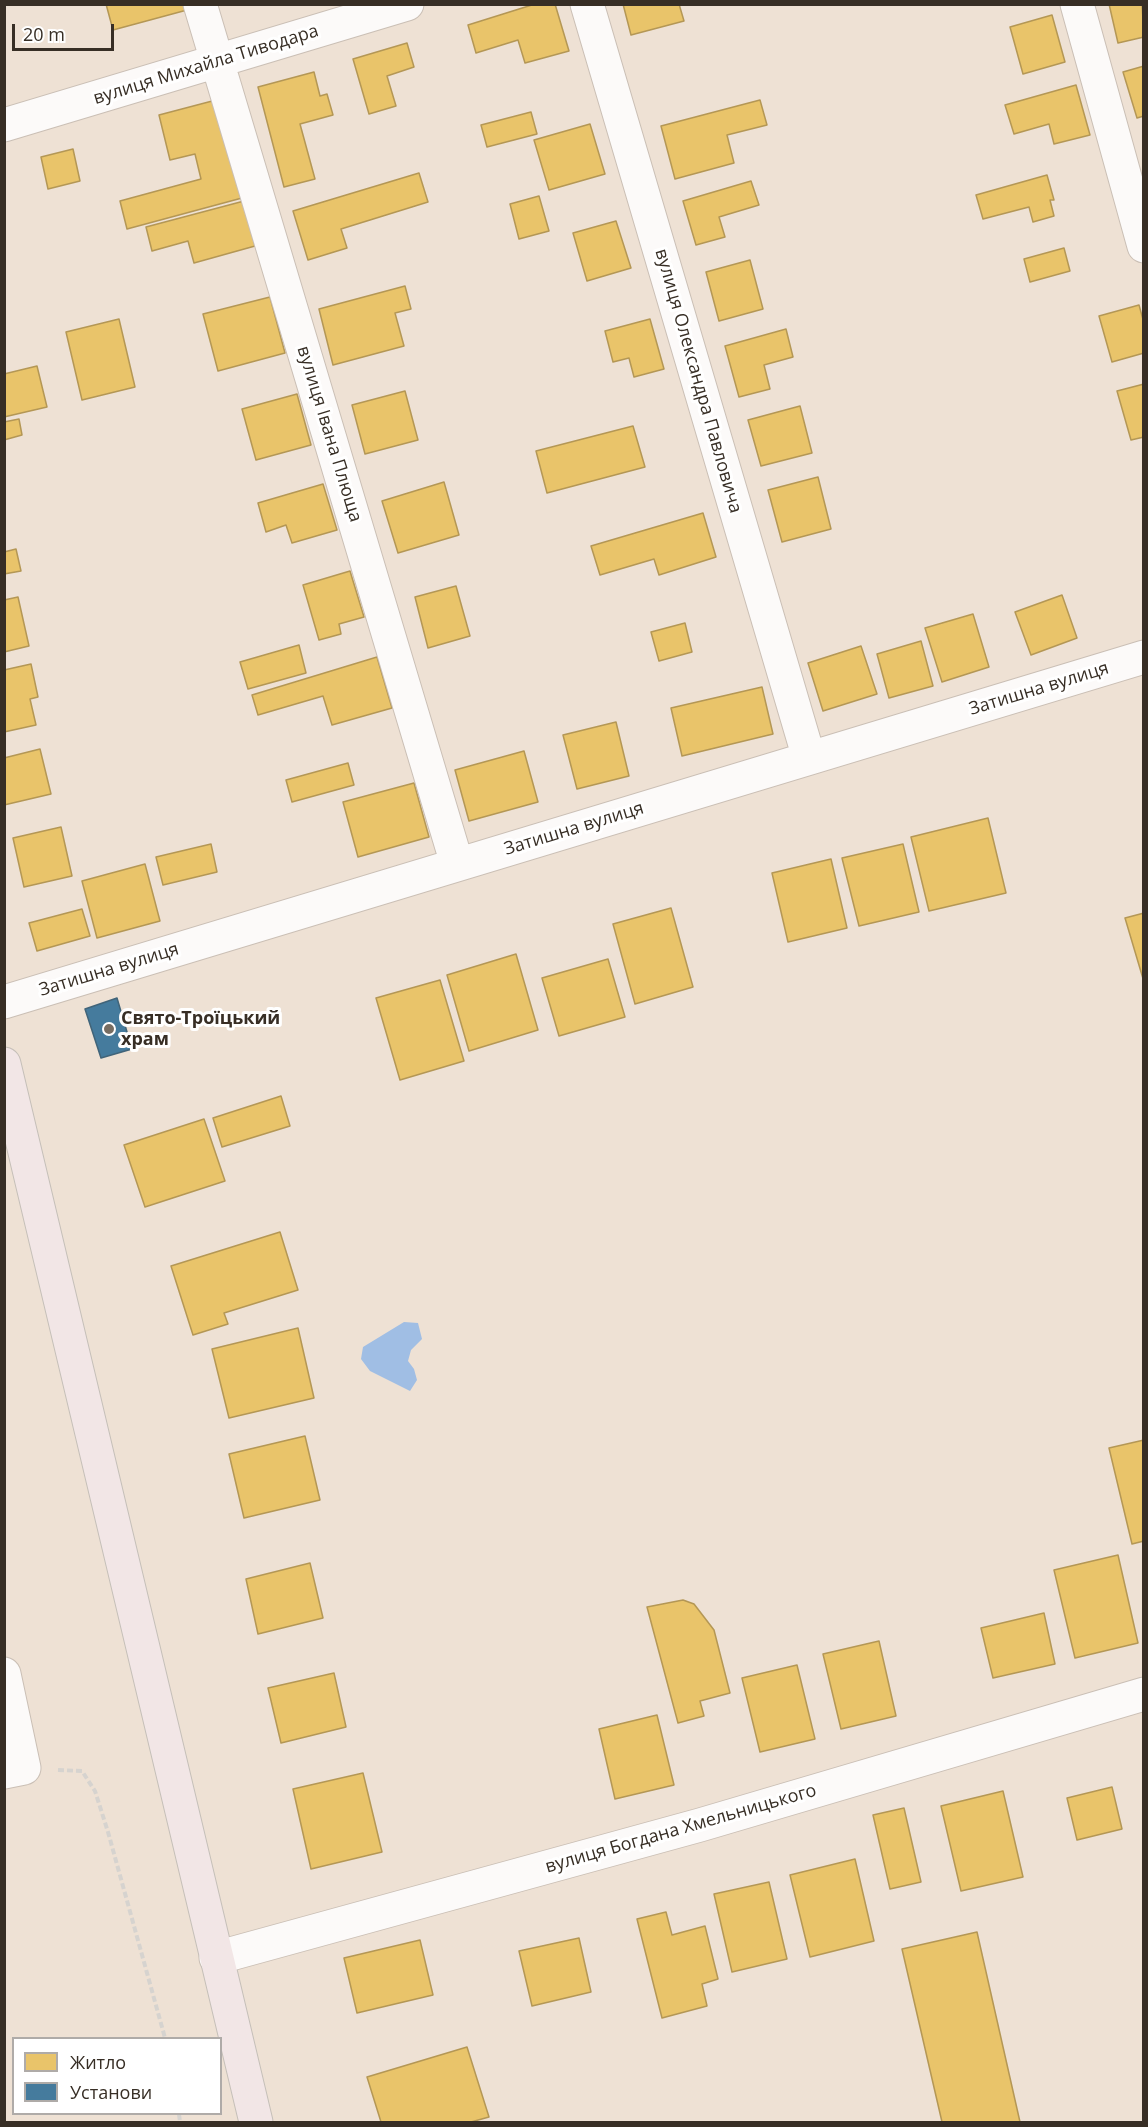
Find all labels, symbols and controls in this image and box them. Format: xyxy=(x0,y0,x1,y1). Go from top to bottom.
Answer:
scale bar xyxy=(15,12,117,50)
street label: вулиця Михайла Тиводара xyxy=(91,20,321,110)
text: 20 m xyxy=(23,22,65,46)
street label: вулиця Олександра Павловича xyxy=(650,246,746,516)
street label: вулиця Івана Плюща xyxy=(292,343,366,525)
street label: Затишна вулиця xyxy=(967,658,1111,720)
street label: Затишна вулиця xyxy=(502,798,646,860)
street label: Затишна вулиця xyxy=(37,939,181,1001)
place label: Свято-Троїцький храм xyxy=(121,1008,280,1050)
marker: Свято-Троїцький храм xyxy=(102,1022,116,1036)
street label: вулиця Богдана Хмельницького xyxy=(543,1780,819,1878)
legend xyxy=(12,2037,222,2115)
text: Житло xyxy=(70,2050,126,2074)
text: Установи xyxy=(70,2080,152,2104)

